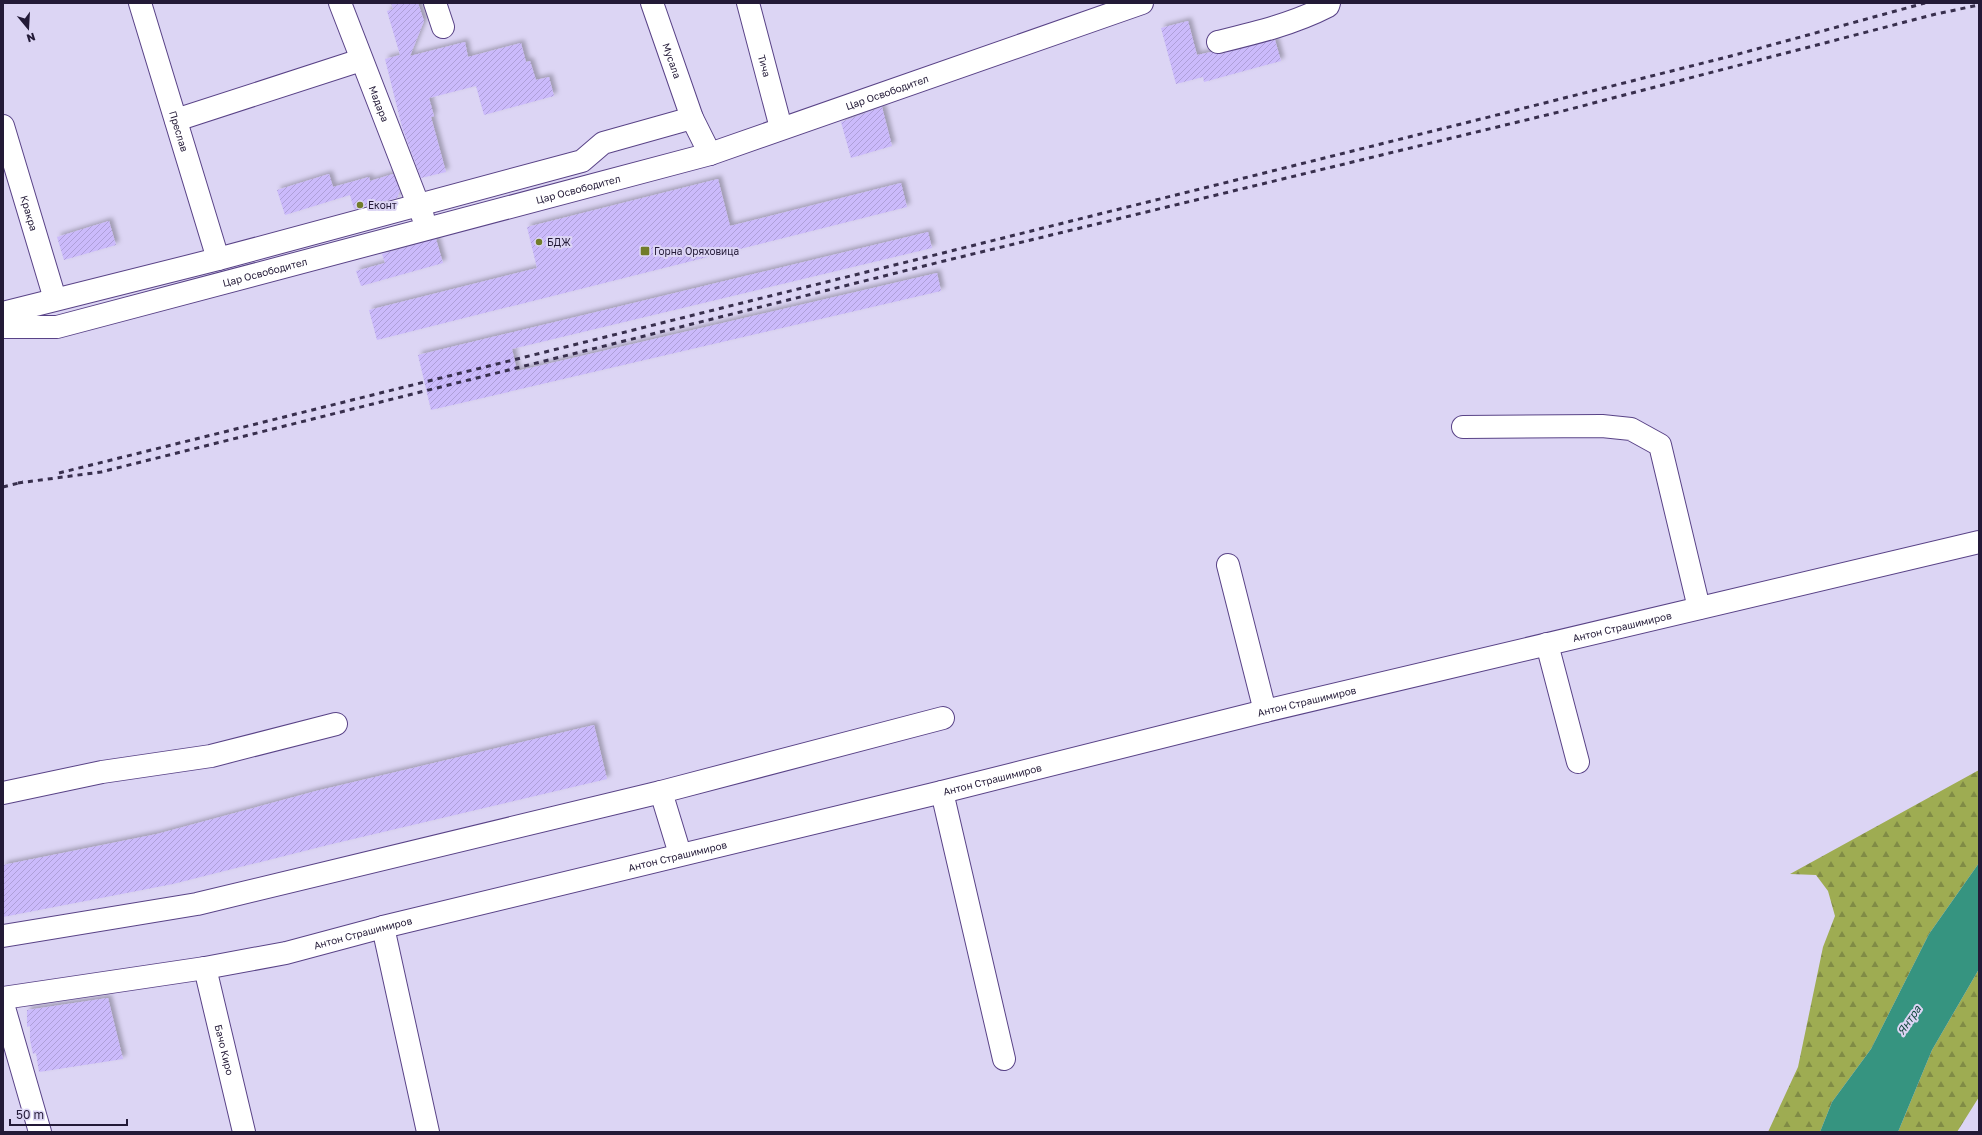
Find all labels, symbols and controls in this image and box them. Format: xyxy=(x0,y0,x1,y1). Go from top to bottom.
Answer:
north arrow xyxy=(8,8,48,48)
text: N xyxy=(25,31,37,45)
street label: Мусала xyxy=(660,41,684,80)
street label: Тича xyxy=(756,53,773,78)
street label: Цар Освободител xyxy=(844,72,930,112)
street label: Мадара xyxy=(367,84,391,124)
street label: Преслав xyxy=(167,109,191,153)
street label: Цар Освободител xyxy=(534,172,622,206)
street label: Кракра xyxy=(18,194,40,232)
place label: Еконт xyxy=(368,199,397,211)
marker: Еконт xyxy=(355,200,365,210)
place label: БДЖ xyxy=(547,236,571,248)
marker: БДЖ xyxy=(534,237,544,247)
marker: Горна Оряховица xyxy=(639,245,651,257)
place label: Горна Оряховица xyxy=(654,245,739,257)
street label: Цар Освободител xyxy=(221,255,308,289)
street label: Антон Страшимиров xyxy=(1571,609,1673,644)
street label: Антон Страшимиров xyxy=(1256,684,1358,719)
street label: Антон Страшимиров xyxy=(942,761,1043,797)
street label: Антон Страшимиров xyxy=(627,838,728,874)
street label: Антон Страшимиров xyxy=(312,914,413,951)
water label: Янтра xyxy=(1894,1002,1925,1037)
street label: Бачо Киро xyxy=(213,1023,236,1076)
scale bar xyxy=(10,1101,127,1127)
text: 50 m xyxy=(16,1107,44,1122)

